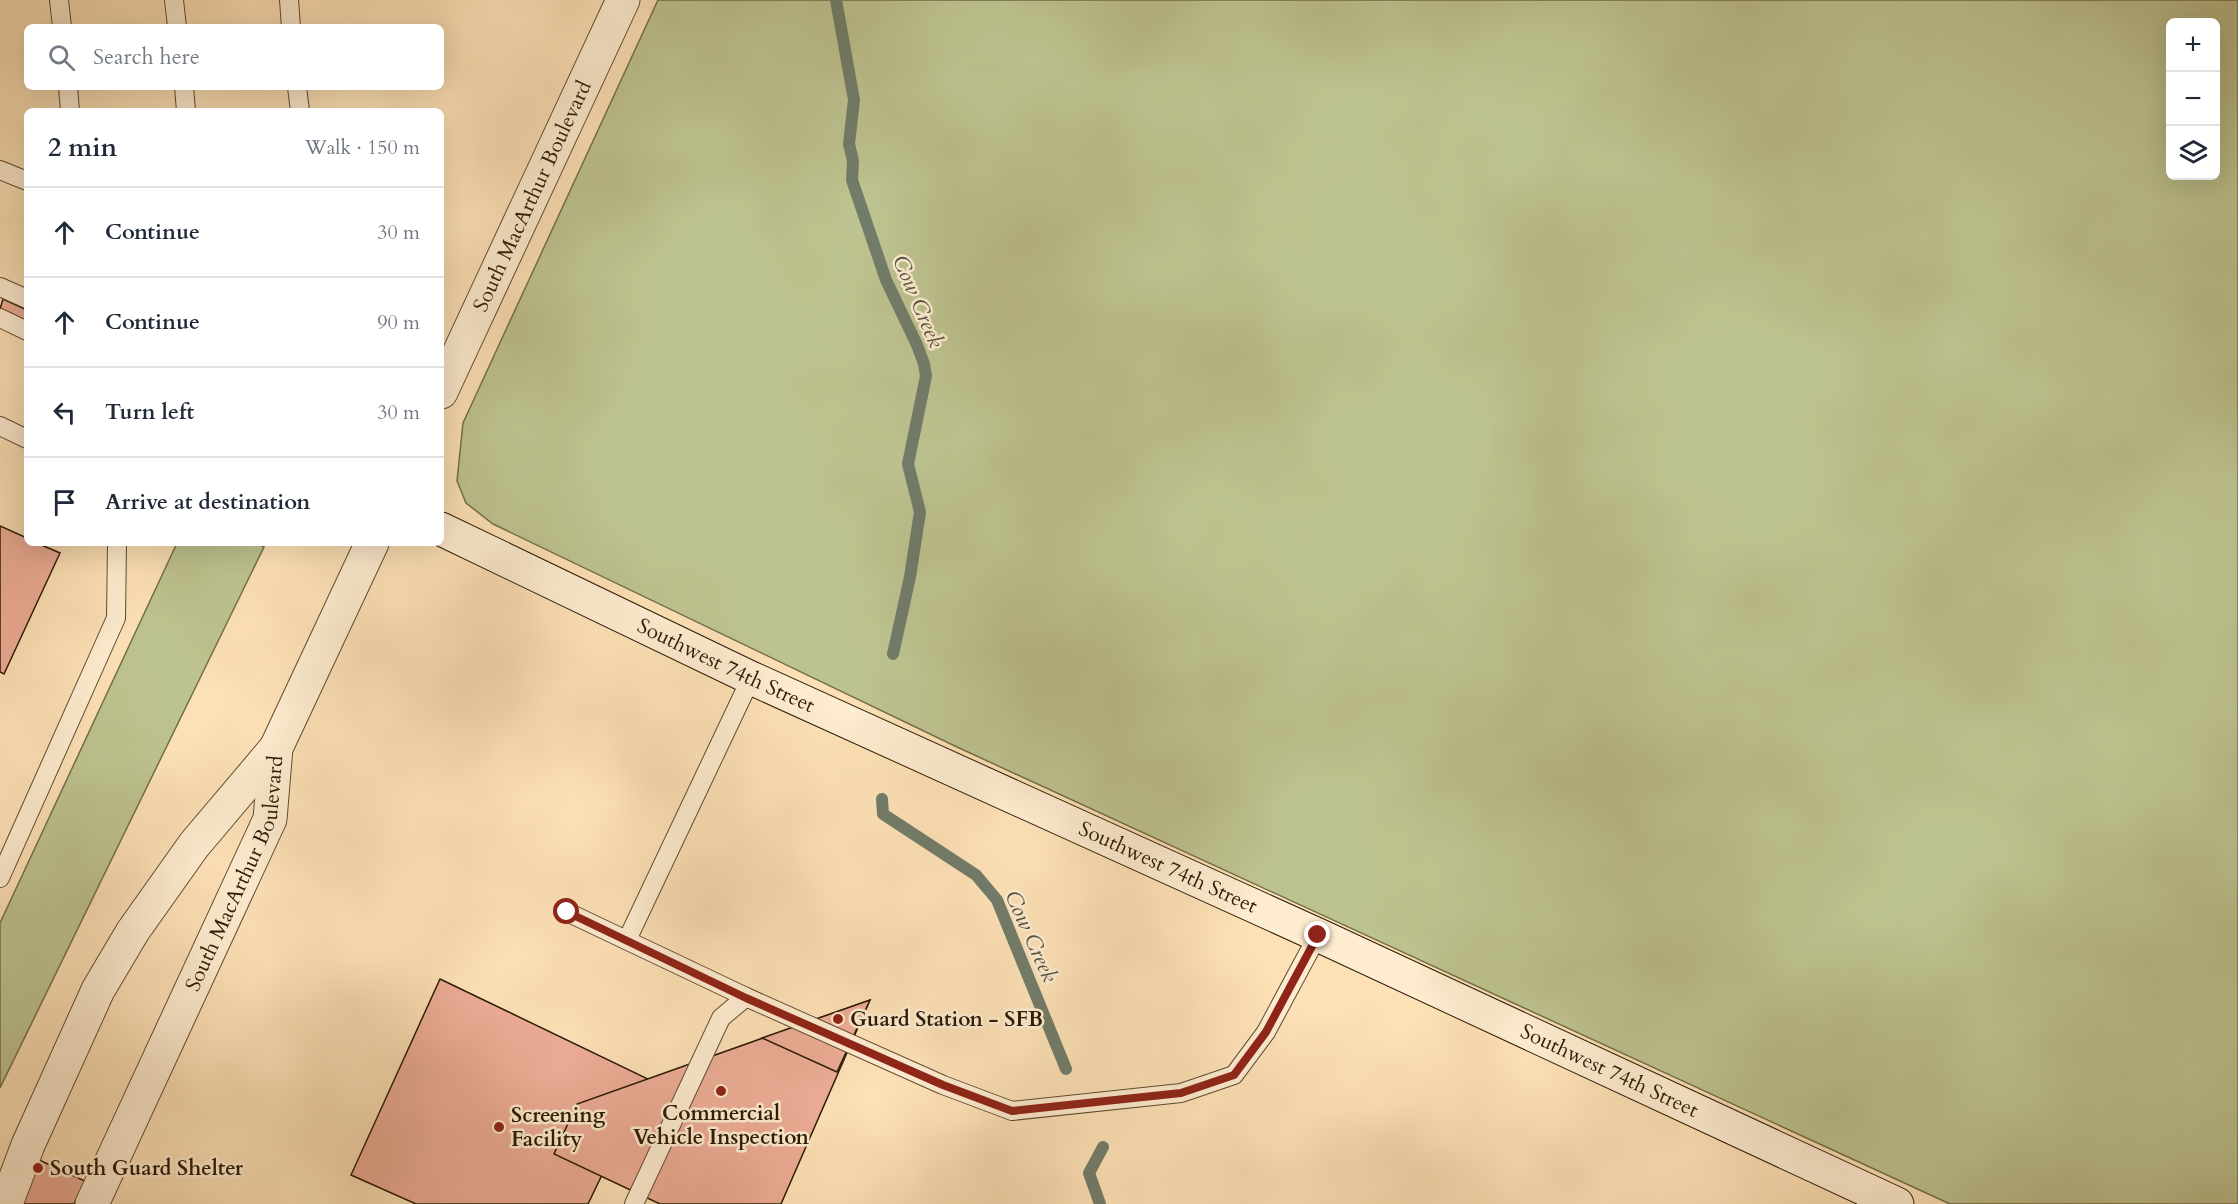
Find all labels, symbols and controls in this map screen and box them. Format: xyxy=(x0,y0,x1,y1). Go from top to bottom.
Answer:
map controls xyxy=(2166,18,2220,180)
button: + xyxy=(2166,18,2220,72)
search box xyxy=(24,24,444,90)
icon: search xyxy=(45,41,78,74)
text: Search here xyxy=(93,42,200,72)
button: − xyxy=(2166,72,2220,126)
street label: South MacArthur Boulevard xyxy=(466,76,599,317)
button: layers xyxy=(2166,126,2220,180)
text: 2 min xyxy=(48,130,117,165)
text: Walk · 150 m xyxy=(305,134,420,161)
icon: ahead xyxy=(48,216,81,249)
text: Continue xyxy=(105,217,200,247)
text: 30 m xyxy=(377,219,420,246)
water label: Cow Creek xyxy=(885,250,951,352)
icon: ahead xyxy=(48,306,81,339)
text: Continue xyxy=(105,307,200,337)
text: 90 m xyxy=(377,309,420,336)
icon: left xyxy=(48,396,81,429)
text: Turn left xyxy=(105,397,194,427)
text: 30 m xyxy=(377,399,420,426)
icon: arrive xyxy=(48,486,81,519)
text: Arrive at destination xyxy=(105,487,310,517)
street label: Southwest 74th Street xyxy=(632,611,820,720)
street label: South MacArthur Boulevard xyxy=(178,754,290,996)
street label: Southwest 74th Street xyxy=(1074,814,1262,921)
water label: Cow Creek xyxy=(997,886,1065,987)
route start xyxy=(553,898,579,924)
route end xyxy=(1304,921,1330,947)
place label: Guard Station - SFB xyxy=(850,1005,1043,1034)
marker: Guard Station - SFB xyxy=(831,1012,845,1026)
street label: Southwest 74th Street xyxy=(1516,1017,1703,1125)
marker: Commercial Vehicle Inspection xyxy=(714,1084,728,1098)
place label: Commercial Vehicle Inspection xyxy=(633,1099,810,1152)
place label: Screening Facility xyxy=(511,1101,606,1154)
marker: Screening Facility xyxy=(492,1120,506,1134)
place label: South Guard Shelter xyxy=(50,1154,244,1183)
marker: South Guard Shelter xyxy=(31,1161,45,1175)

